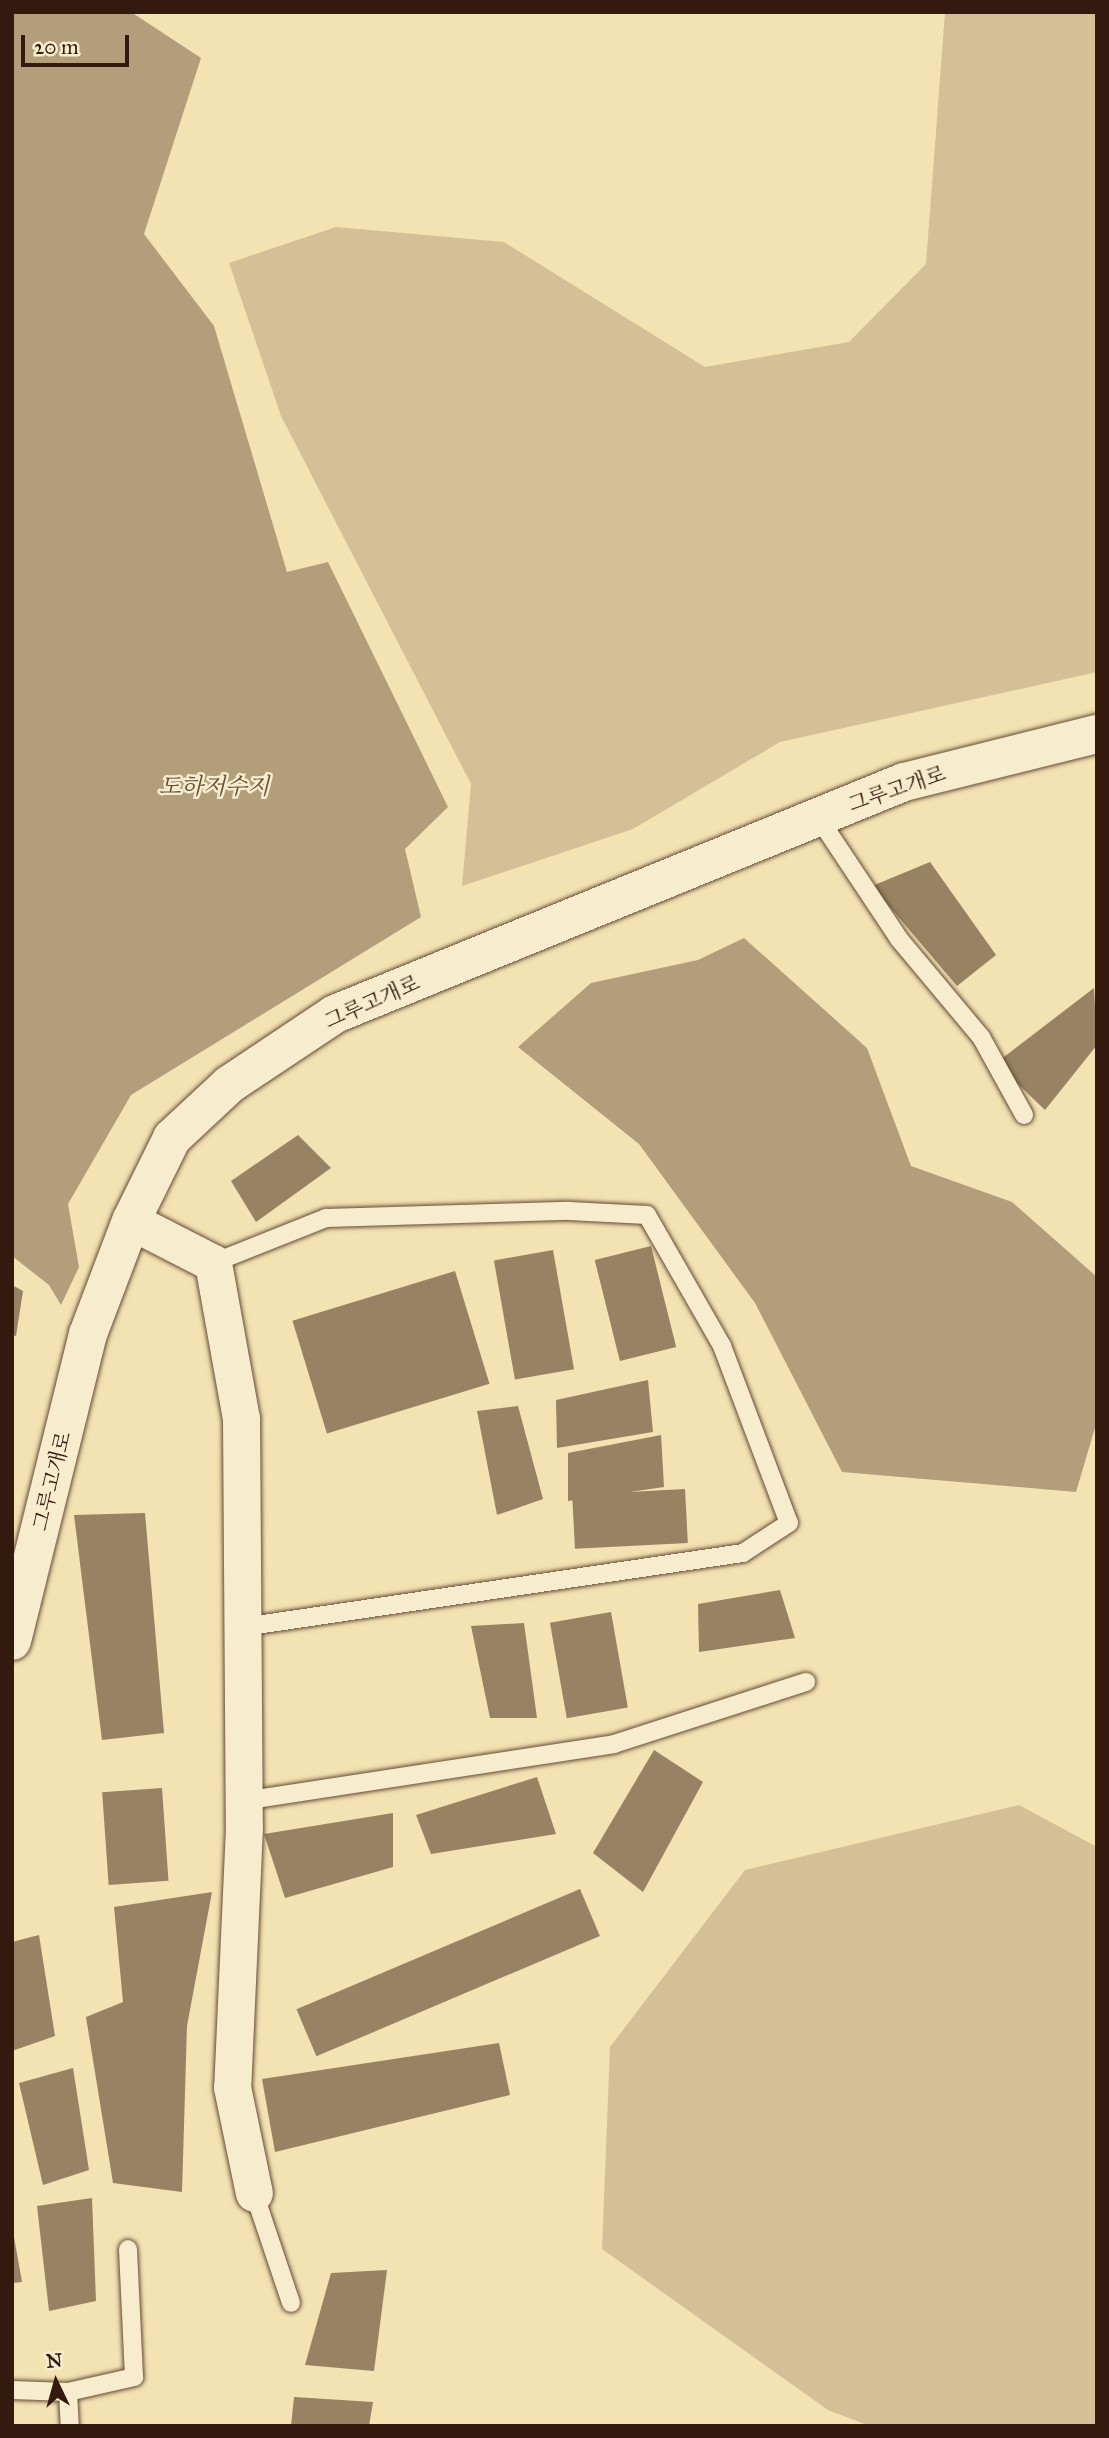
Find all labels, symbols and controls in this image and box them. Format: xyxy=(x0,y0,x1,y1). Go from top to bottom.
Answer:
scale bar xyxy=(24,21,133,65)
text: 20 m xyxy=(34,34,79,60)
street label: 그루고개로 xyxy=(845,761,949,817)
water label: 도하저수지 xyxy=(158,772,270,800)
street label: 그루고개로 xyxy=(321,970,423,1034)
street label: 그루고개로 xyxy=(28,1429,76,1533)
north arrow xyxy=(21,2347,91,2417)
text: N xyxy=(45,2348,63,2373)

